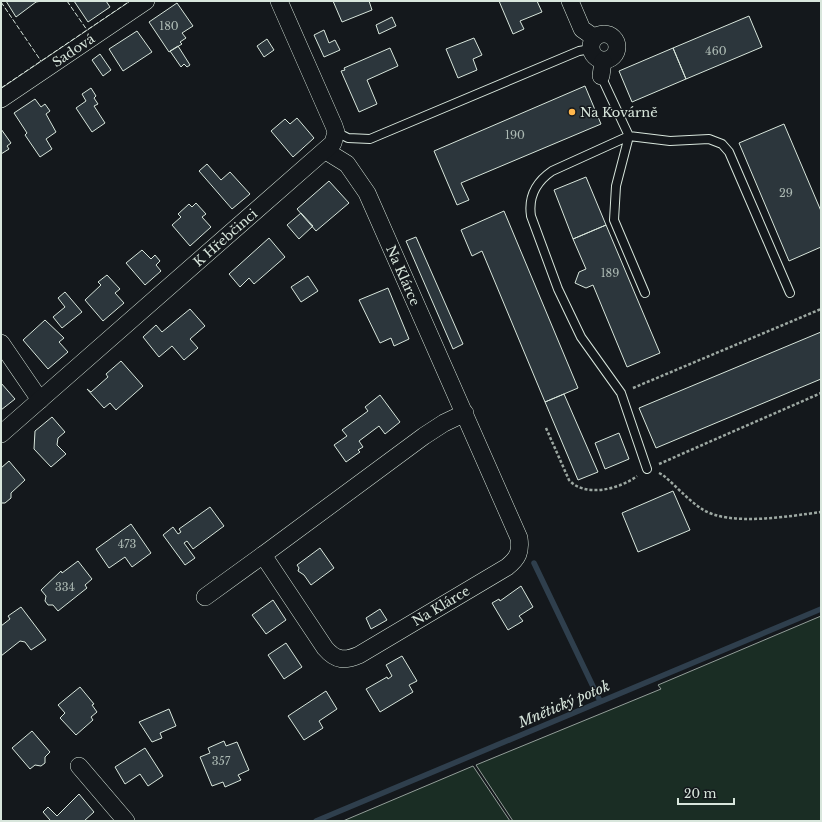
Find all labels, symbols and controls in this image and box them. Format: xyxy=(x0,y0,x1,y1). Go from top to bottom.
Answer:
house number: 180 xyxy=(159,19,179,33)
street label: Sadová xyxy=(49,29,98,71)
house number: 460 xyxy=(705,44,727,58)
place label: Na Kovárně xyxy=(580,104,658,121)
marker: Na Kovárně xyxy=(567,107,577,117)
house number: 190 xyxy=(505,128,525,142)
house number: 29 xyxy=(779,186,793,200)
street label: K Hřebčinci xyxy=(190,205,261,270)
street label: Na Klárce xyxy=(383,243,424,308)
house number: 189 xyxy=(601,266,619,280)
house number: 473 xyxy=(118,537,137,551)
house number: 334 xyxy=(55,580,75,594)
street label: Na Klárce xyxy=(409,582,473,630)
water label: Mnětický potok xyxy=(515,677,612,732)
house number: 357 xyxy=(212,754,231,768)
scale bar xyxy=(678,780,734,806)
text: 20 m xyxy=(684,786,716,801)

